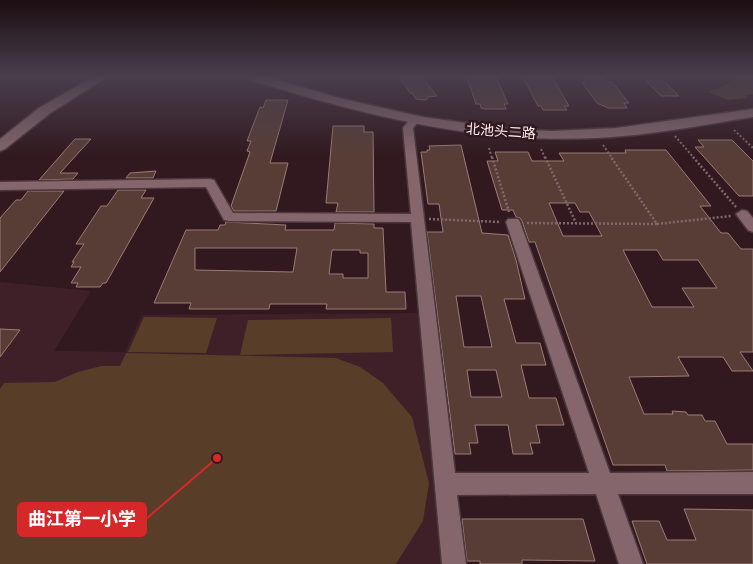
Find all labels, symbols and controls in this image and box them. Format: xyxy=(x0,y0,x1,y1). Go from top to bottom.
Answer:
street label: 北池头二路 xyxy=(465,119,537,142)
callout: 曲江第一小学 xyxy=(18,503,146,536)
text: 曲江第一小学 xyxy=(28,506,136,530)

